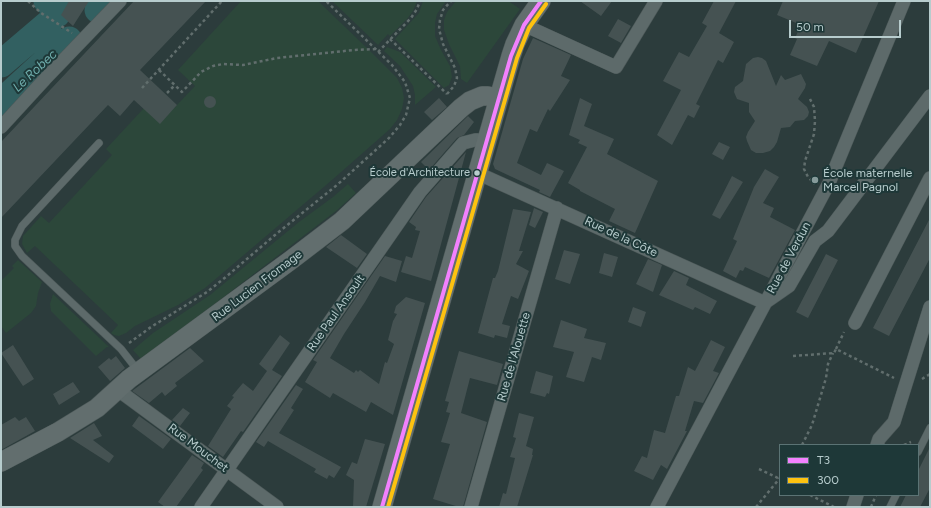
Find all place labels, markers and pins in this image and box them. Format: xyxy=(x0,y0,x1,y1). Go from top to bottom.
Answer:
place label: École d'Architecture xyxy=(369,166,470,180)
place label: École maternelle Marcel Pagnol xyxy=(823,166,912,194)
marker: École d'Architecture xyxy=(472,168,482,178)
marker: École maternelle Marcel Pagnol xyxy=(810,175,820,185)

